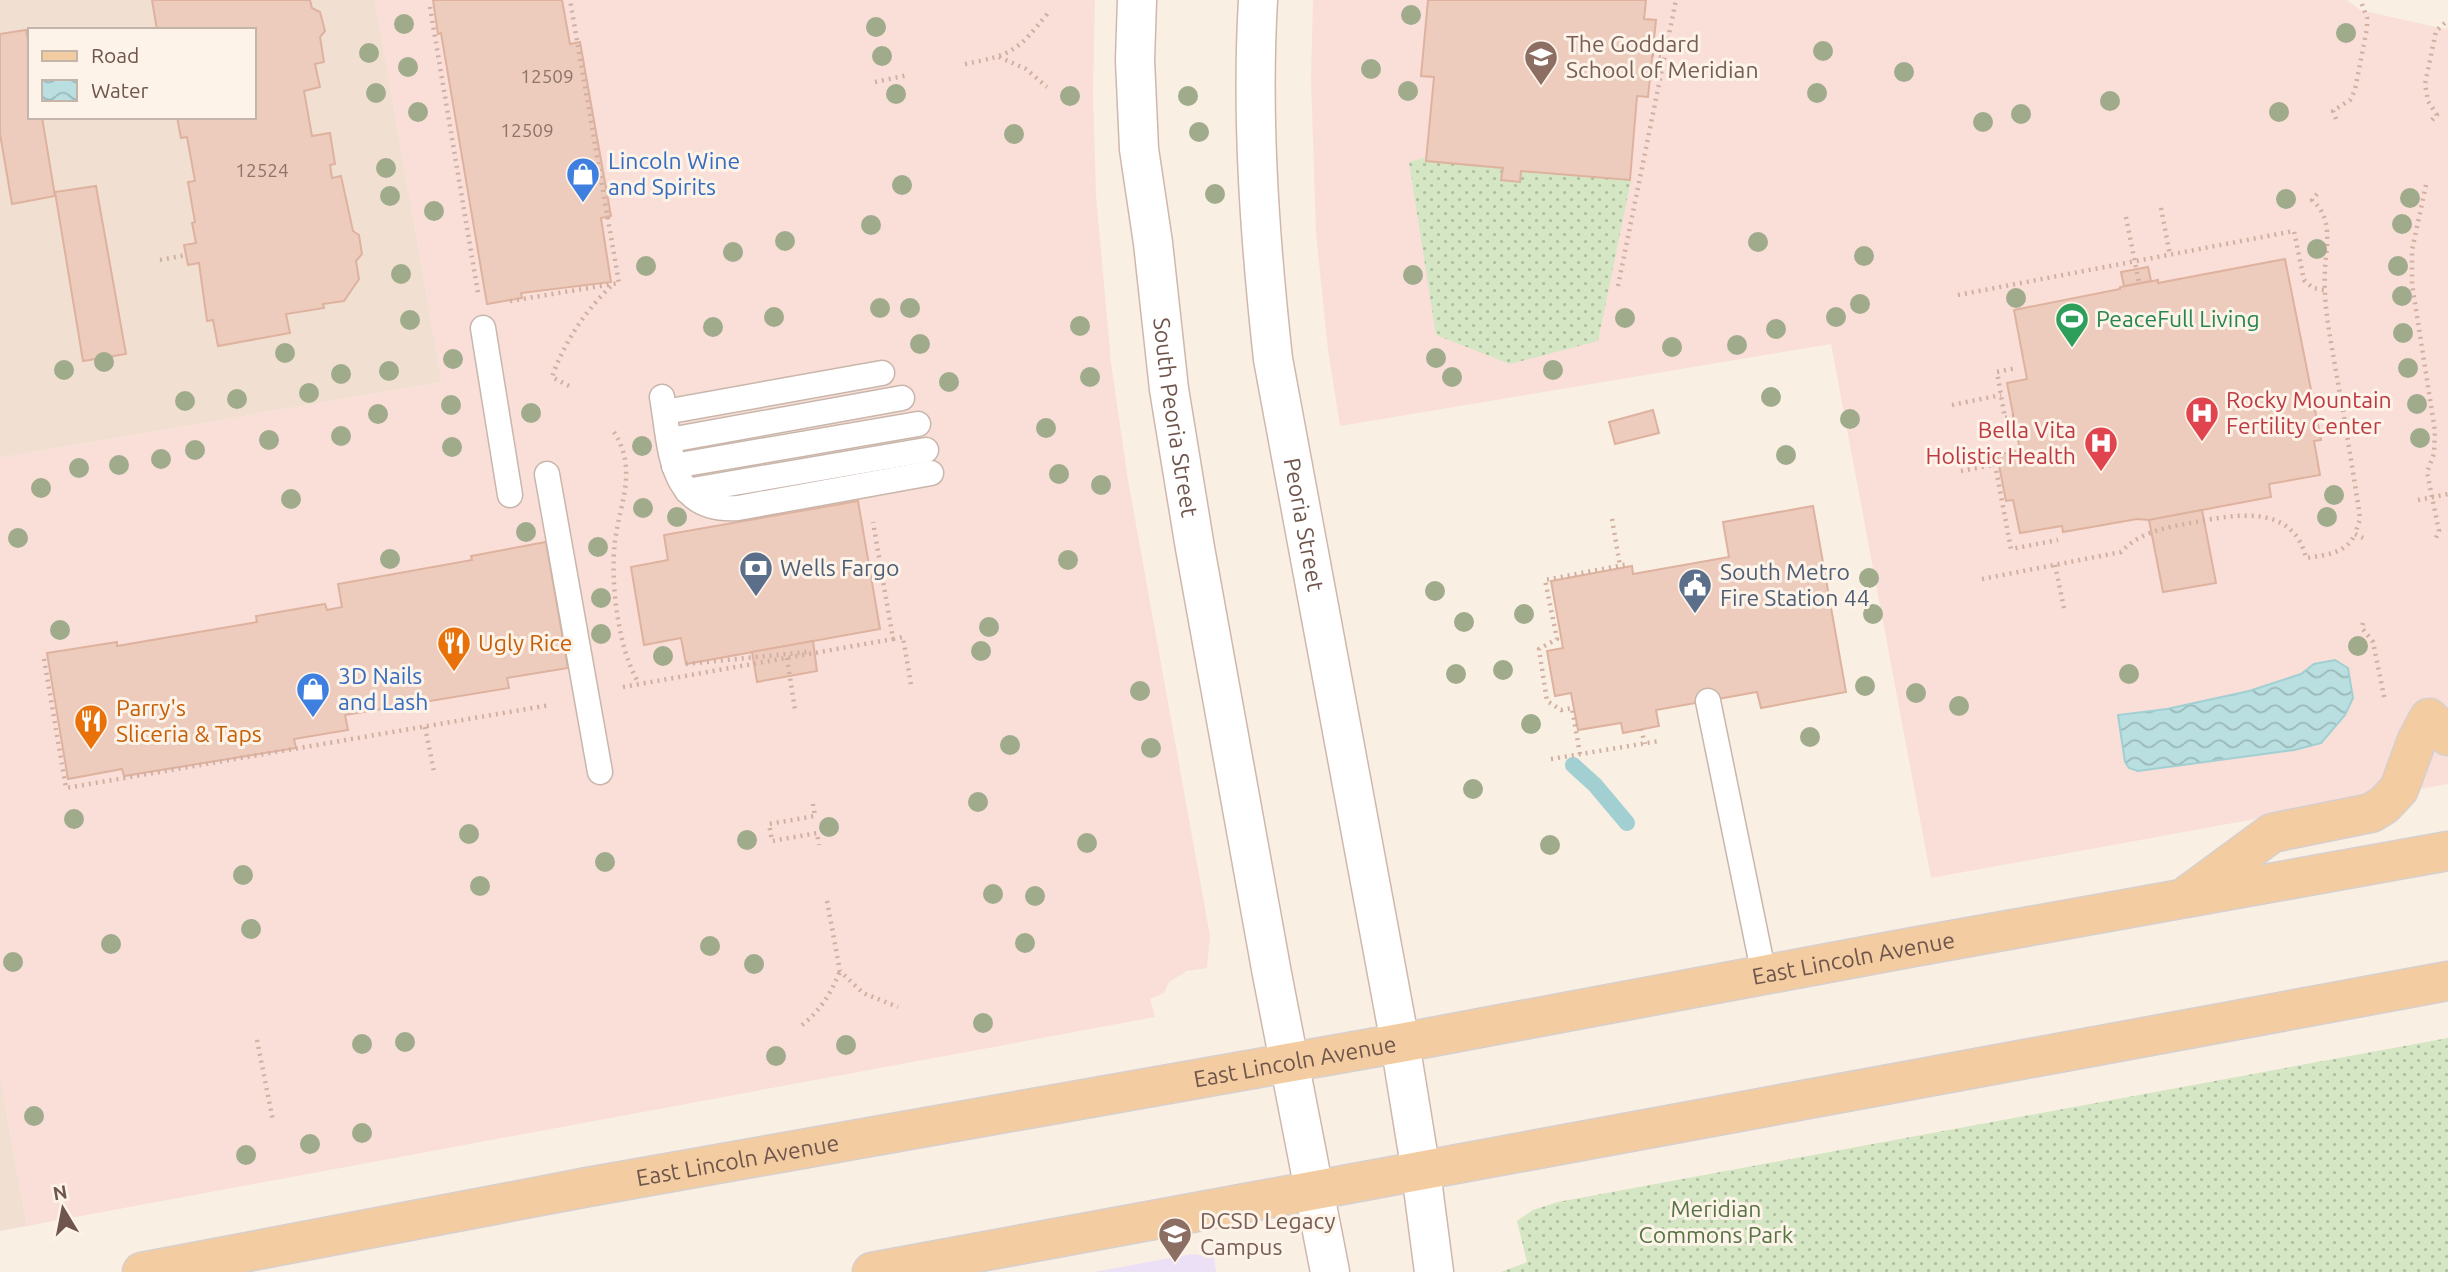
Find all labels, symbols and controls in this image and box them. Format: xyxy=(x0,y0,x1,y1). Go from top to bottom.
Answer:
legend xyxy=(28,28,256,119)
place label: The Goddard School of Meridian xyxy=(1566,31,1759,82)
school or university icon: The Goddard School of Meridian xyxy=(1522,38,1560,87)
text: Road xyxy=(91,43,139,67)
house number: 12509 xyxy=(520,65,574,87)
text: Water xyxy=(91,78,149,102)
house number: 12509 xyxy=(500,119,554,141)
place label: Lincoln Wine and Spirits xyxy=(608,148,740,199)
shop icon: Lincoln Wine and Spirits xyxy=(564,155,602,204)
house number: 12524 xyxy=(235,159,289,181)
sports icon: PeaceFull Living xyxy=(2053,300,2091,349)
place label: PeaceFull Living xyxy=(2096,306,2260,331)
street label: South Peoria Street xyxy=(1149,316,1203,519)
place label: Rocky Mountain Fertility Center xyxy=(2226,387,2392,438)
hospital icon: Rocky Mountain Fertility Center xyxy=(2183,394,2221,443)
place label: Bella Vita Holistic Health xyxy=(1926,417,2076,468)
hospital icon: Bella Vita Holistic Health xyxy=(2082,424,2120,473)
street label: Peoria Street xyxy=(1280,456,1329,593)
bank icon: Wells Fargo xyxy=(737,549,775,598)
place label: Wells Fargo xyxy=(780,555,899,580)
place label: South Metro Fire Station 44 xyxy=(1720,559,1870,610)
public building icon: South Metro Fire Station 44 xyxy=(1676,566,1714,615)
restaurant icon: Ugly Rice xyxy=(435,624,473,673)
place label: Ugly Rice xyxy=(478,630,573,655)
place label: 3D Nails and Lash xyxy=(338,663,428,714)
shop icon: 3D Nails and Lash xyxy=(294,670,332,719)
place label: Parry's Sliceria & Taps xyxy=(116,695,262,746)
restaurant icon: Parry's Sliceria & Taps xyxy=(72,702,110,751)
street label: East Lincoln Avenue xyxy=(1750,927,1957,989)
street label: East Lincoln Avenue xyxy=(1191,1031,1398,1091)
street label: East Lincoln Avenue xyxy=(634,1130,841,1190)
north arrow xyxy=(28,1174,98,1244)
text: N xyxy=(51,1180,69,1204)
park label: Meridian Commons Park xyxy=(1639,1196,1794,1247)
place label: DCSD Legacy Campus xyxy=(1200,1208,1336,1259)
school or university icon: DCSD Legacy Campus xyxy=(1156,1215,1194,1264)

